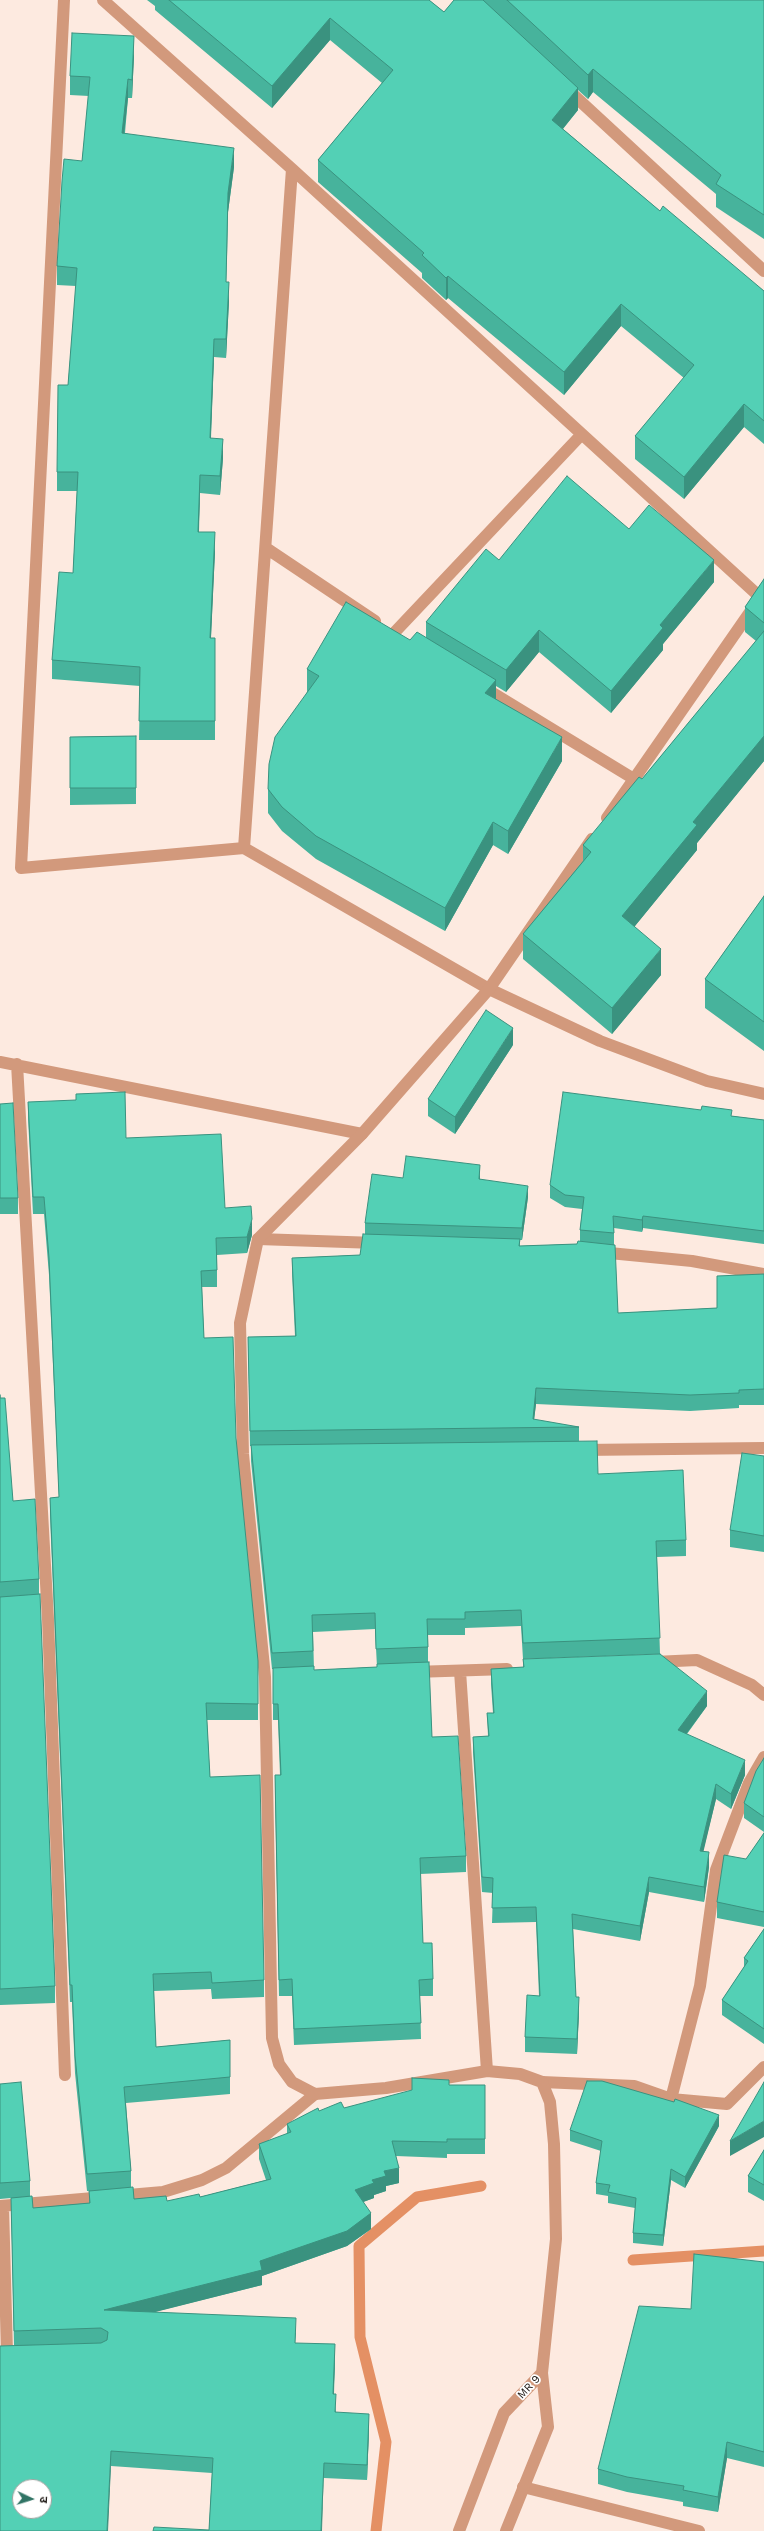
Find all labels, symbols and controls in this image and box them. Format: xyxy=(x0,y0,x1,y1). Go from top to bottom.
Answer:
street label: MR 9 xyxy=(515,2373,543,2401)
north arrow xyxy=(12,2479,52,2519)
text: उ xyxy=(37,2496,50,2503)

